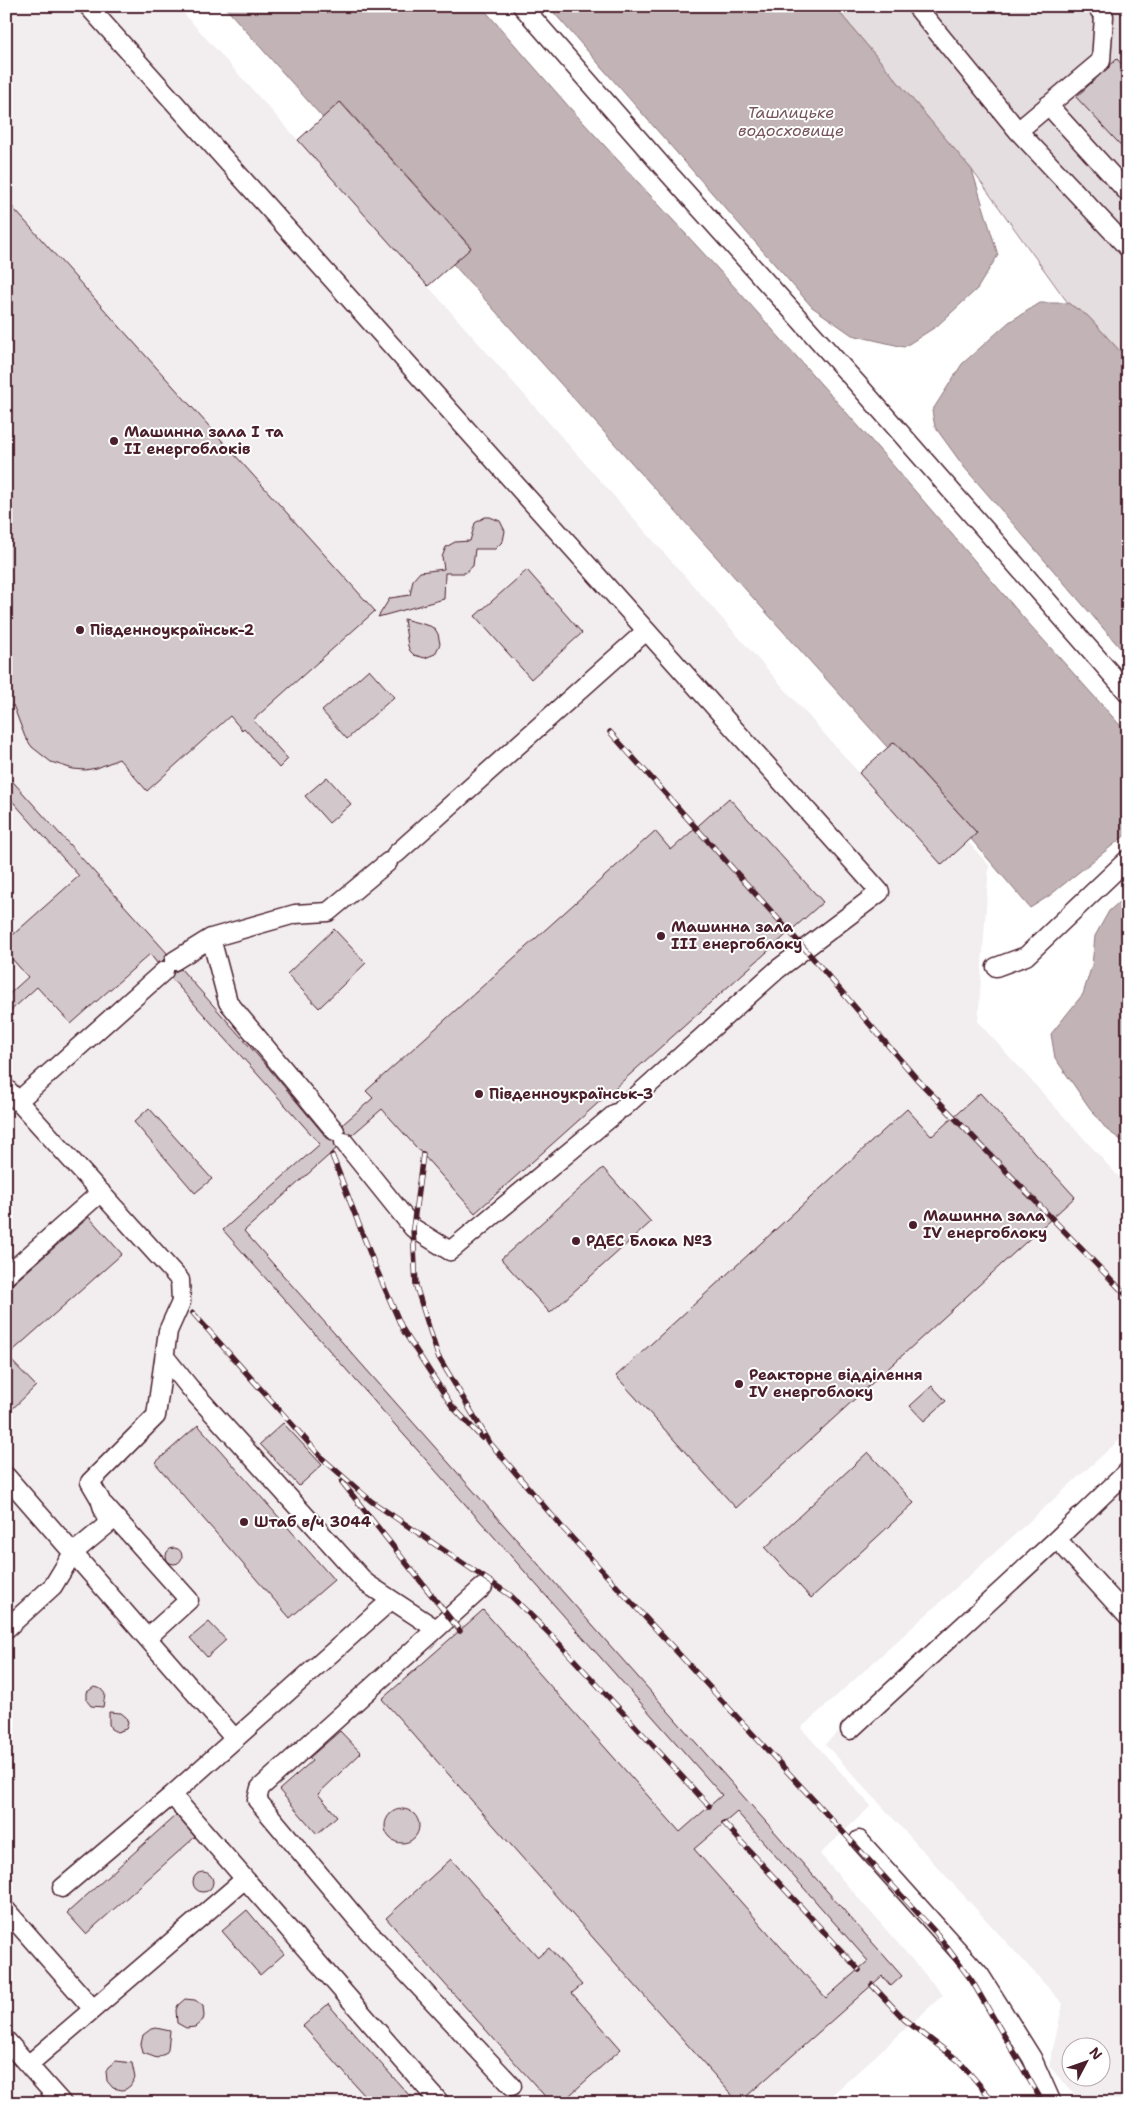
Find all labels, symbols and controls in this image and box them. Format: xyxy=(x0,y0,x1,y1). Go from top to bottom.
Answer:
water label: Ташлицьке водосховище xyxy=(738,102,844,141)
place label: Машинна зала I та II енергоблоків xyxy=(124,422,284,459)
marker: Машинна зала I та II енергоблоків xyxy=(108,435,120,447)
place label: Південноукраїнськ-2 xyxy=(90,620,255,640)
marker: Південноукраїнськ-2 xyxy=(74,624,86,636)
place label: Машинна зала III енергоблоку xyxy=(671,917,802,954)
marker: Машинна зала III енергоблоку xyxy=(655,930,667,942)
place label: Південноукраїнськ-3 xyxy=(489,1084,653,1104)
marker: Південноукраїнськ-3 xyxy=(473,1088,485,1100)
place label: Машинна зала IV енергоблоку xyxy=(923,1206,1047,1243)
marker: Машинна зала IV енергоблоку xyxy=(907,1219,919,1231)
place label: РДЕС Блока №3 xyxy=(586,1231,712,1251)
marker: РДЕС Блока №3 xyxy=(570,1235,582,1247)
place label: Реакторне відділення IV енергоблоку xyxy=(749,1365,923,1402)
marker: Реакторне відділення IV енергоблоку xyxy=(733,1378,745,1390)
place label: Штаб в/ч 3044 xyxy=(254,1512,372,1532)
marker: Штаб в/ч 3044 xyxy=(238,1516,250,1528)
north arrow xyxy=(1062,2036,1112,2086)
text: N xyxy=(1085,2043,1106,2064)

